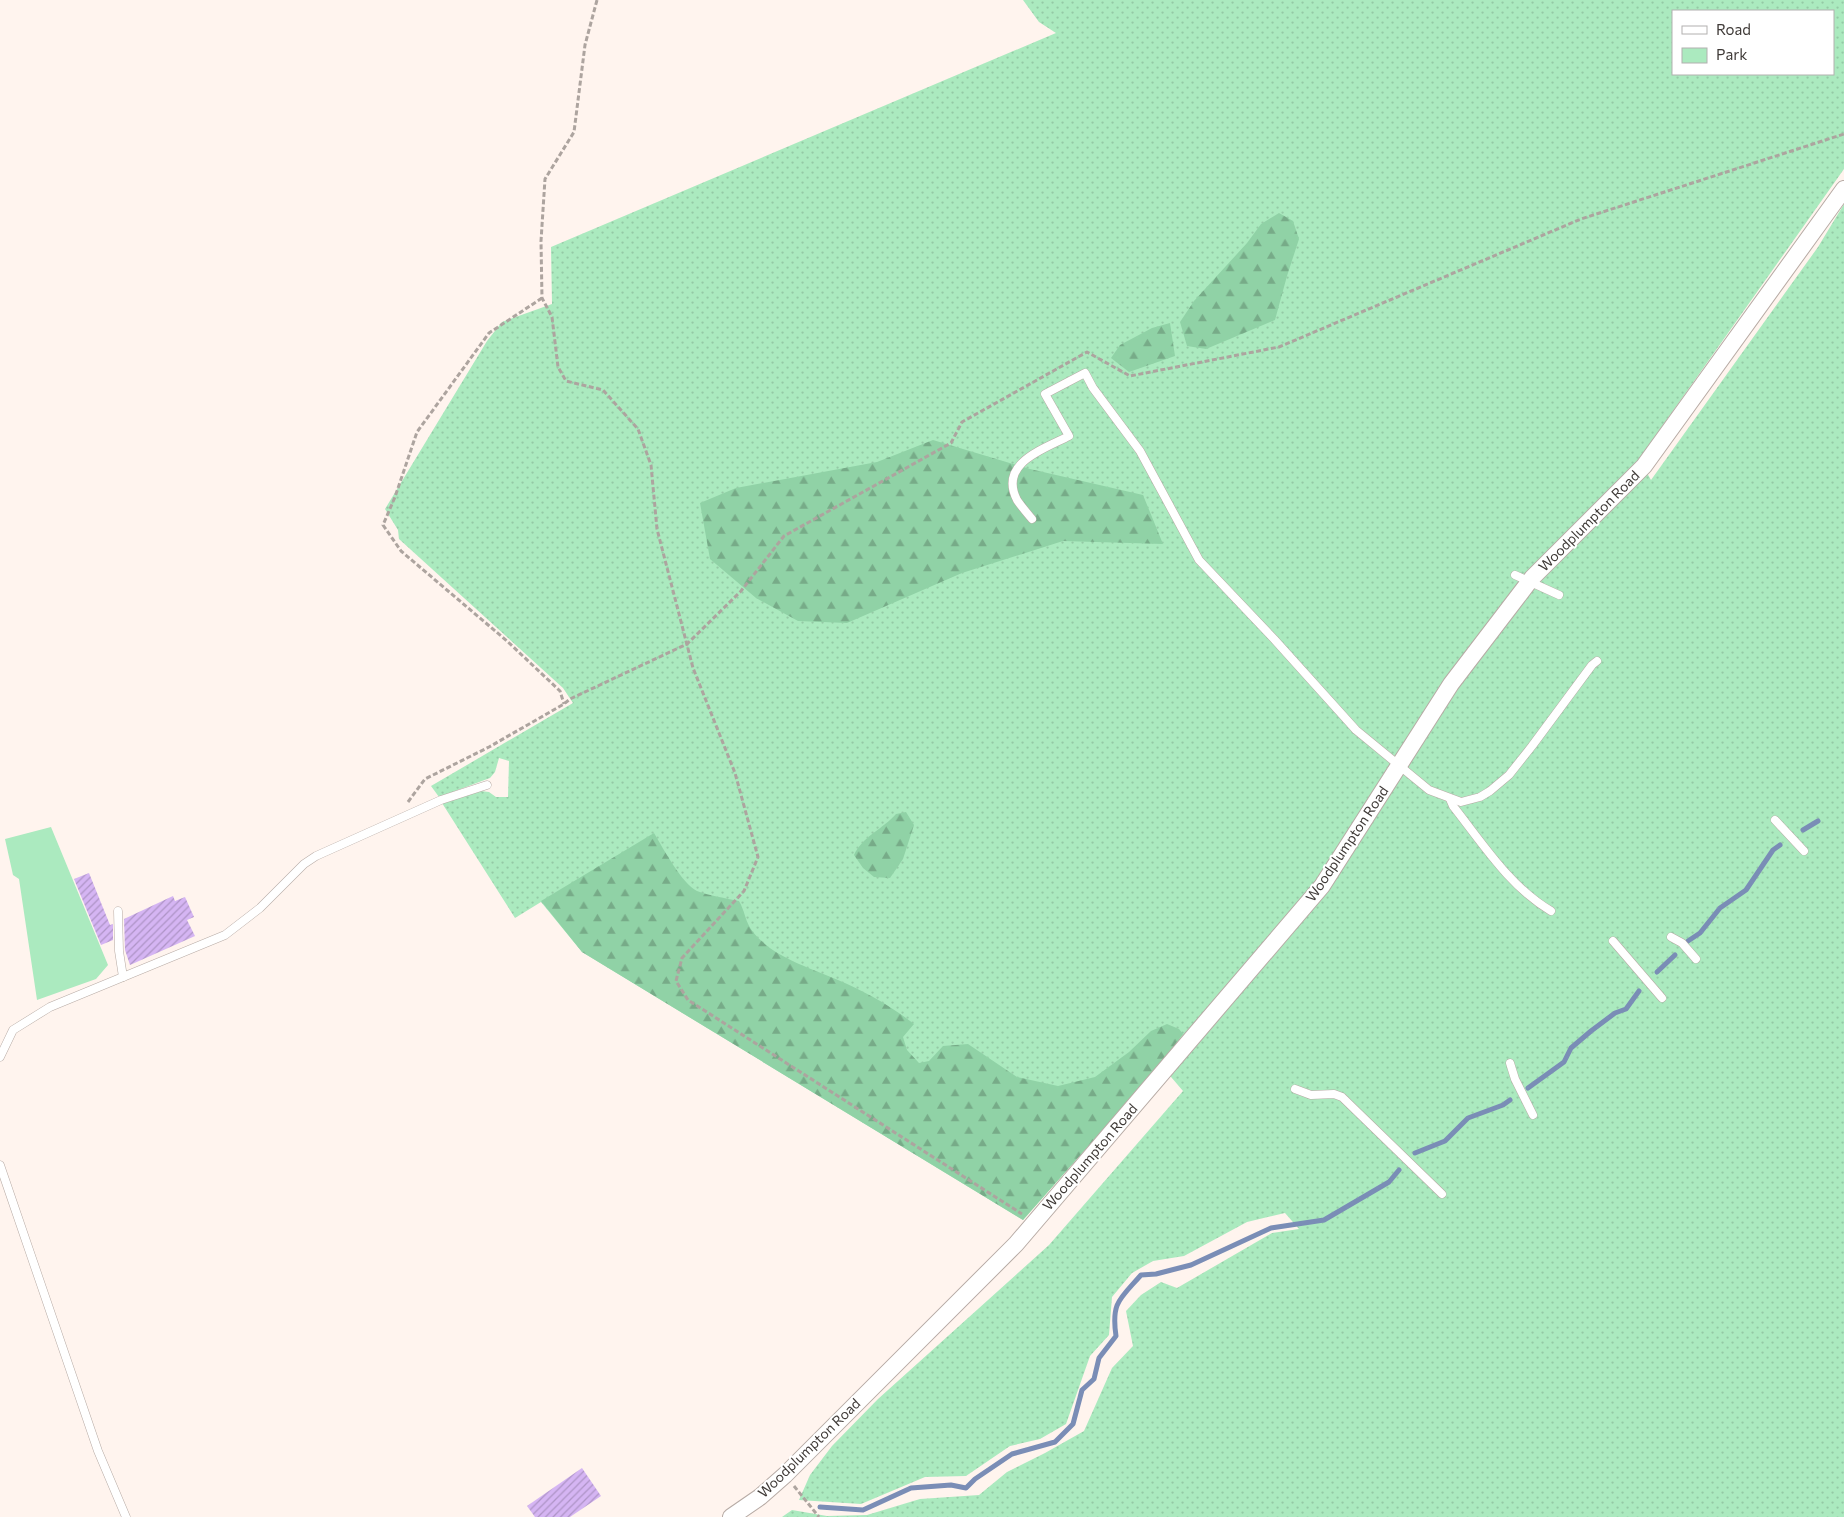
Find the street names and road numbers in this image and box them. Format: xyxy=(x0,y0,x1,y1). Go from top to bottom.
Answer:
street label: Woodplumpton Road xyxy=(1535,467,1643,575)
street label: Woodplumpton Road xyxy=(1302,783,1392,905)
street label: Woodplumpton Road xyxy=(1039,1100,1141,1213)
street label: Woodplumpton Road xyxy=(754,1394,863,1501)

